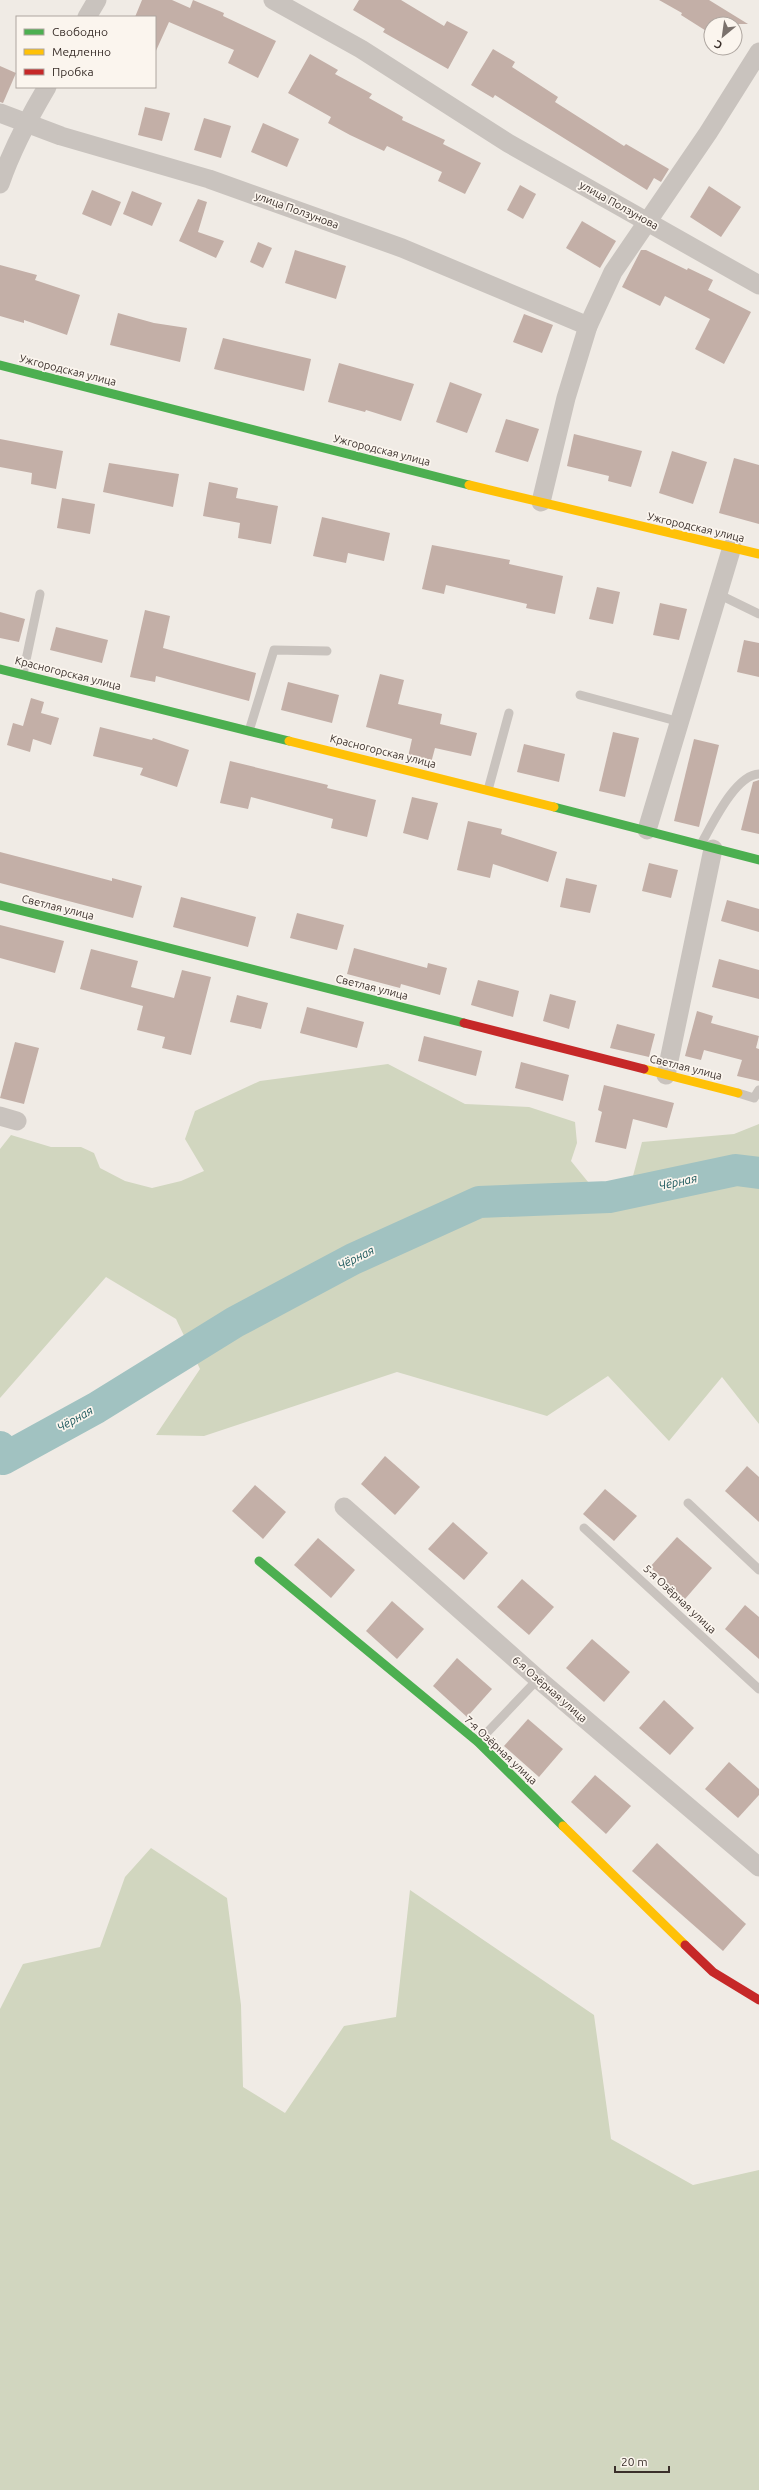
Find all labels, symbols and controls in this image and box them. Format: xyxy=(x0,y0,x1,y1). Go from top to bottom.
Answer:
legend xyxy=(16,16,156,88)
north arrow xyxy=(703,16,743,56)
text: Свободно xyxy=(52,25,108,38)
text: С xyxy=(712,38,724,52)
text: Медленно xyxy=(52,45,111,58)
text: Пробка xyxy=(52,65,94,78)
street label: улица Ползунова xyxy=(577,178,661,232)
street label: улица Ползунова xyxy=(253,189,341,231)
street label: Ужгородская улица xyxy=(18,352,118,388)
street label: Ужгородская улица xyxy=(332,432,432,468)
street label: Ужгородская улица xyxy=(646,510,746,544)
street label: Красногорская улица xyxy=(14,654,122,692)
street label: Красногорская улица xyxy=(329,732,437,770)
street label: Светлая улица xyxy=(21,892,95,922)
street label: Светлая улица xyxy=(335,972,409,1002)
street label: Светлая улица xyxy=(649,1052,723,1082)
water label: Чёрная xyxy=(658,1171,698,1192)
water label: Чёрная xyxy=(335,1243,376,1272)
water label: Чёрная xyxy=(55,1403,95,1434)
street label: 5-я Озёрная улица xyxy=(641,1562,719,1636)
street label: 6-я Озёрная улица xyxy=(510,1653,590,1725)
street label: 7-я Озёрная улица xyxy=(462,1713,540,1787)
scale bar xyxy=(615,2448,669,2474)
text: 20 m xyxy=(621,2455,648,2468)

